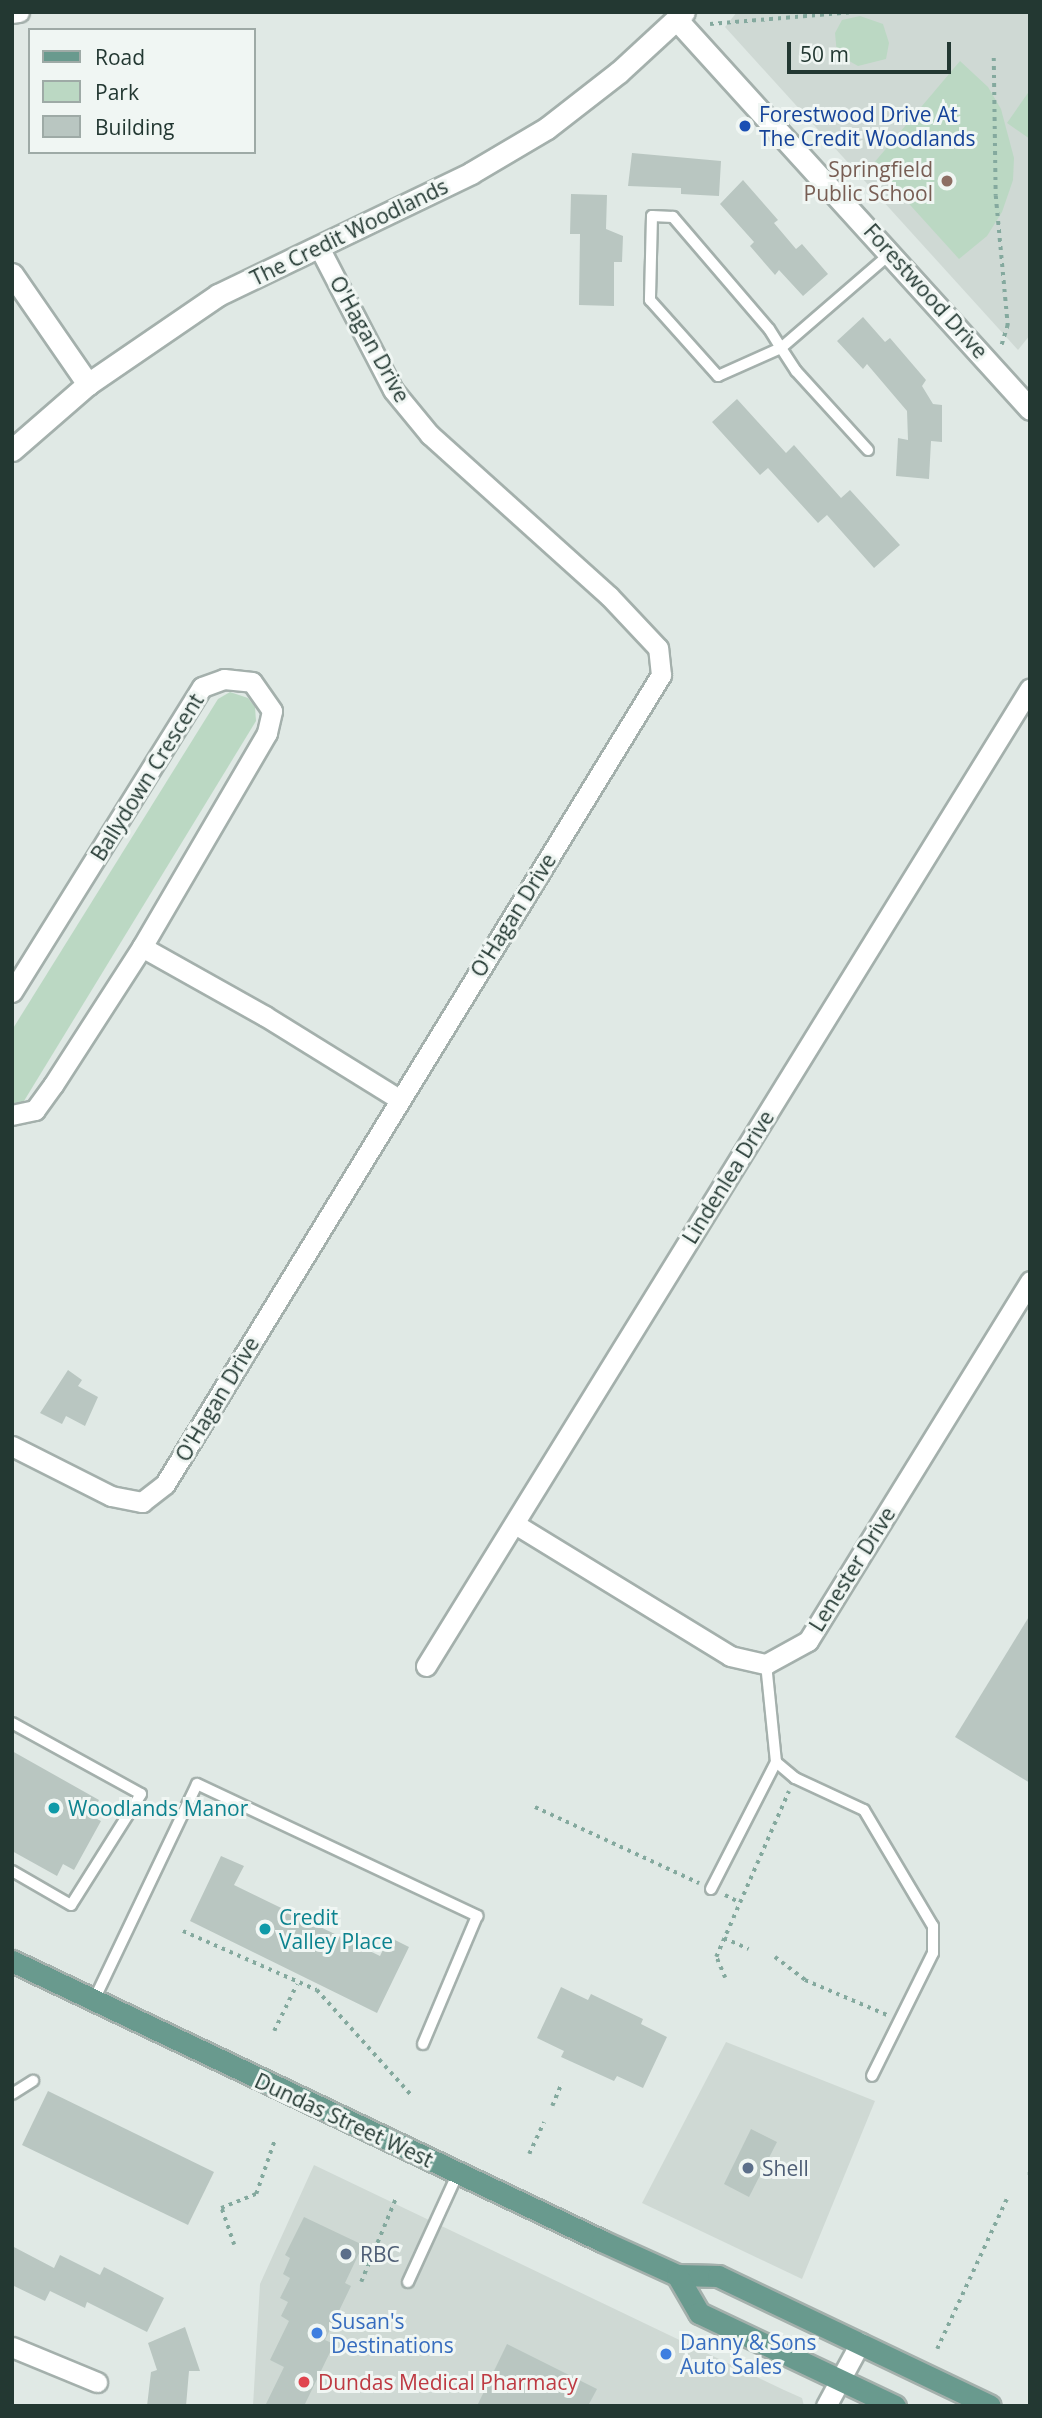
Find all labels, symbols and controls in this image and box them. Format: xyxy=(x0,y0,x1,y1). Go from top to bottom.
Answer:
legend xyxy=(28,28,256,154)
scale bar xyxy=(790,28,954,72)
text: 50 m xyxy=(800,40,849,68)
text: Road xyxy=(95,43,145,71)
text: Park xyxy=(95,78,139,106)
place label: Forestwood Drive At The Credit Woodlands xyxy=(759,101,976,151)
text: Building xyxy=(95,113,174,141)
marker: Forestwood Drive At The Credit Woodlands xyxy=(737,118,753,134)
place label: Springfield Public School xyxy=(804,156,933,206)
street label: The Credit Woodlands xyxy=(246,173,452,291)
marker: Springfield Public School xyxy=(939,173,955,189)
street label: Forestwood Drive xyxy=(859,218,993,364)
street label: O'Hagan Drive xyxy=(325,271,415,407)
street label: Ballydown Crescent xyxy=(85,689,209,865)
street label: O'Hagan Drive xyxy=(465,849,561,981)
street label: Lindenlea Drive xyxy=(677,1106,779,1248)
street label: O'Hagan Drive xyxy=(170,1332,264,1466)
street label: Lenester Drive xyxy=(804,1502,900,1636)
place label: Woodlands Manor xyxy=(68,1795,248,1821)
marker: Woodlands Manor xyxy=(46,1800,62,1816)
place label: Credit Valley Place xyxy=(279,1904,393,1954)
marker: Credit Valley Place xyxy=(257,1921,273,1937)
street label: Dundas Street West xyxy=(251,2068,437,2172)
place label: Shell xyxy=(762,2155,809,2181)
marker: Shell xyxy=(740,2160,756,2176)
place label: RBC xyxy=(360,2241,400,2267)
marker: RBC xyxy=(338,2246,354,2262)
place label: Susan's Destinations xyxy=(331,2308,454,2358)
marker: Susan's Destinations xyxy=(309,2325,325,2341)
place label: Danny & Sons Auto Sales xyxy=(680,2329,816,2379)
marker: Danny & Sons Auto Sales xyxy=(658,2346,674,2362)
place label: Dundas Medical Pharmacy xyxy=(318,2369,578,2395)
marker: Dundas Medical Pharmacy xyxy=(296,2374,312,2390)

